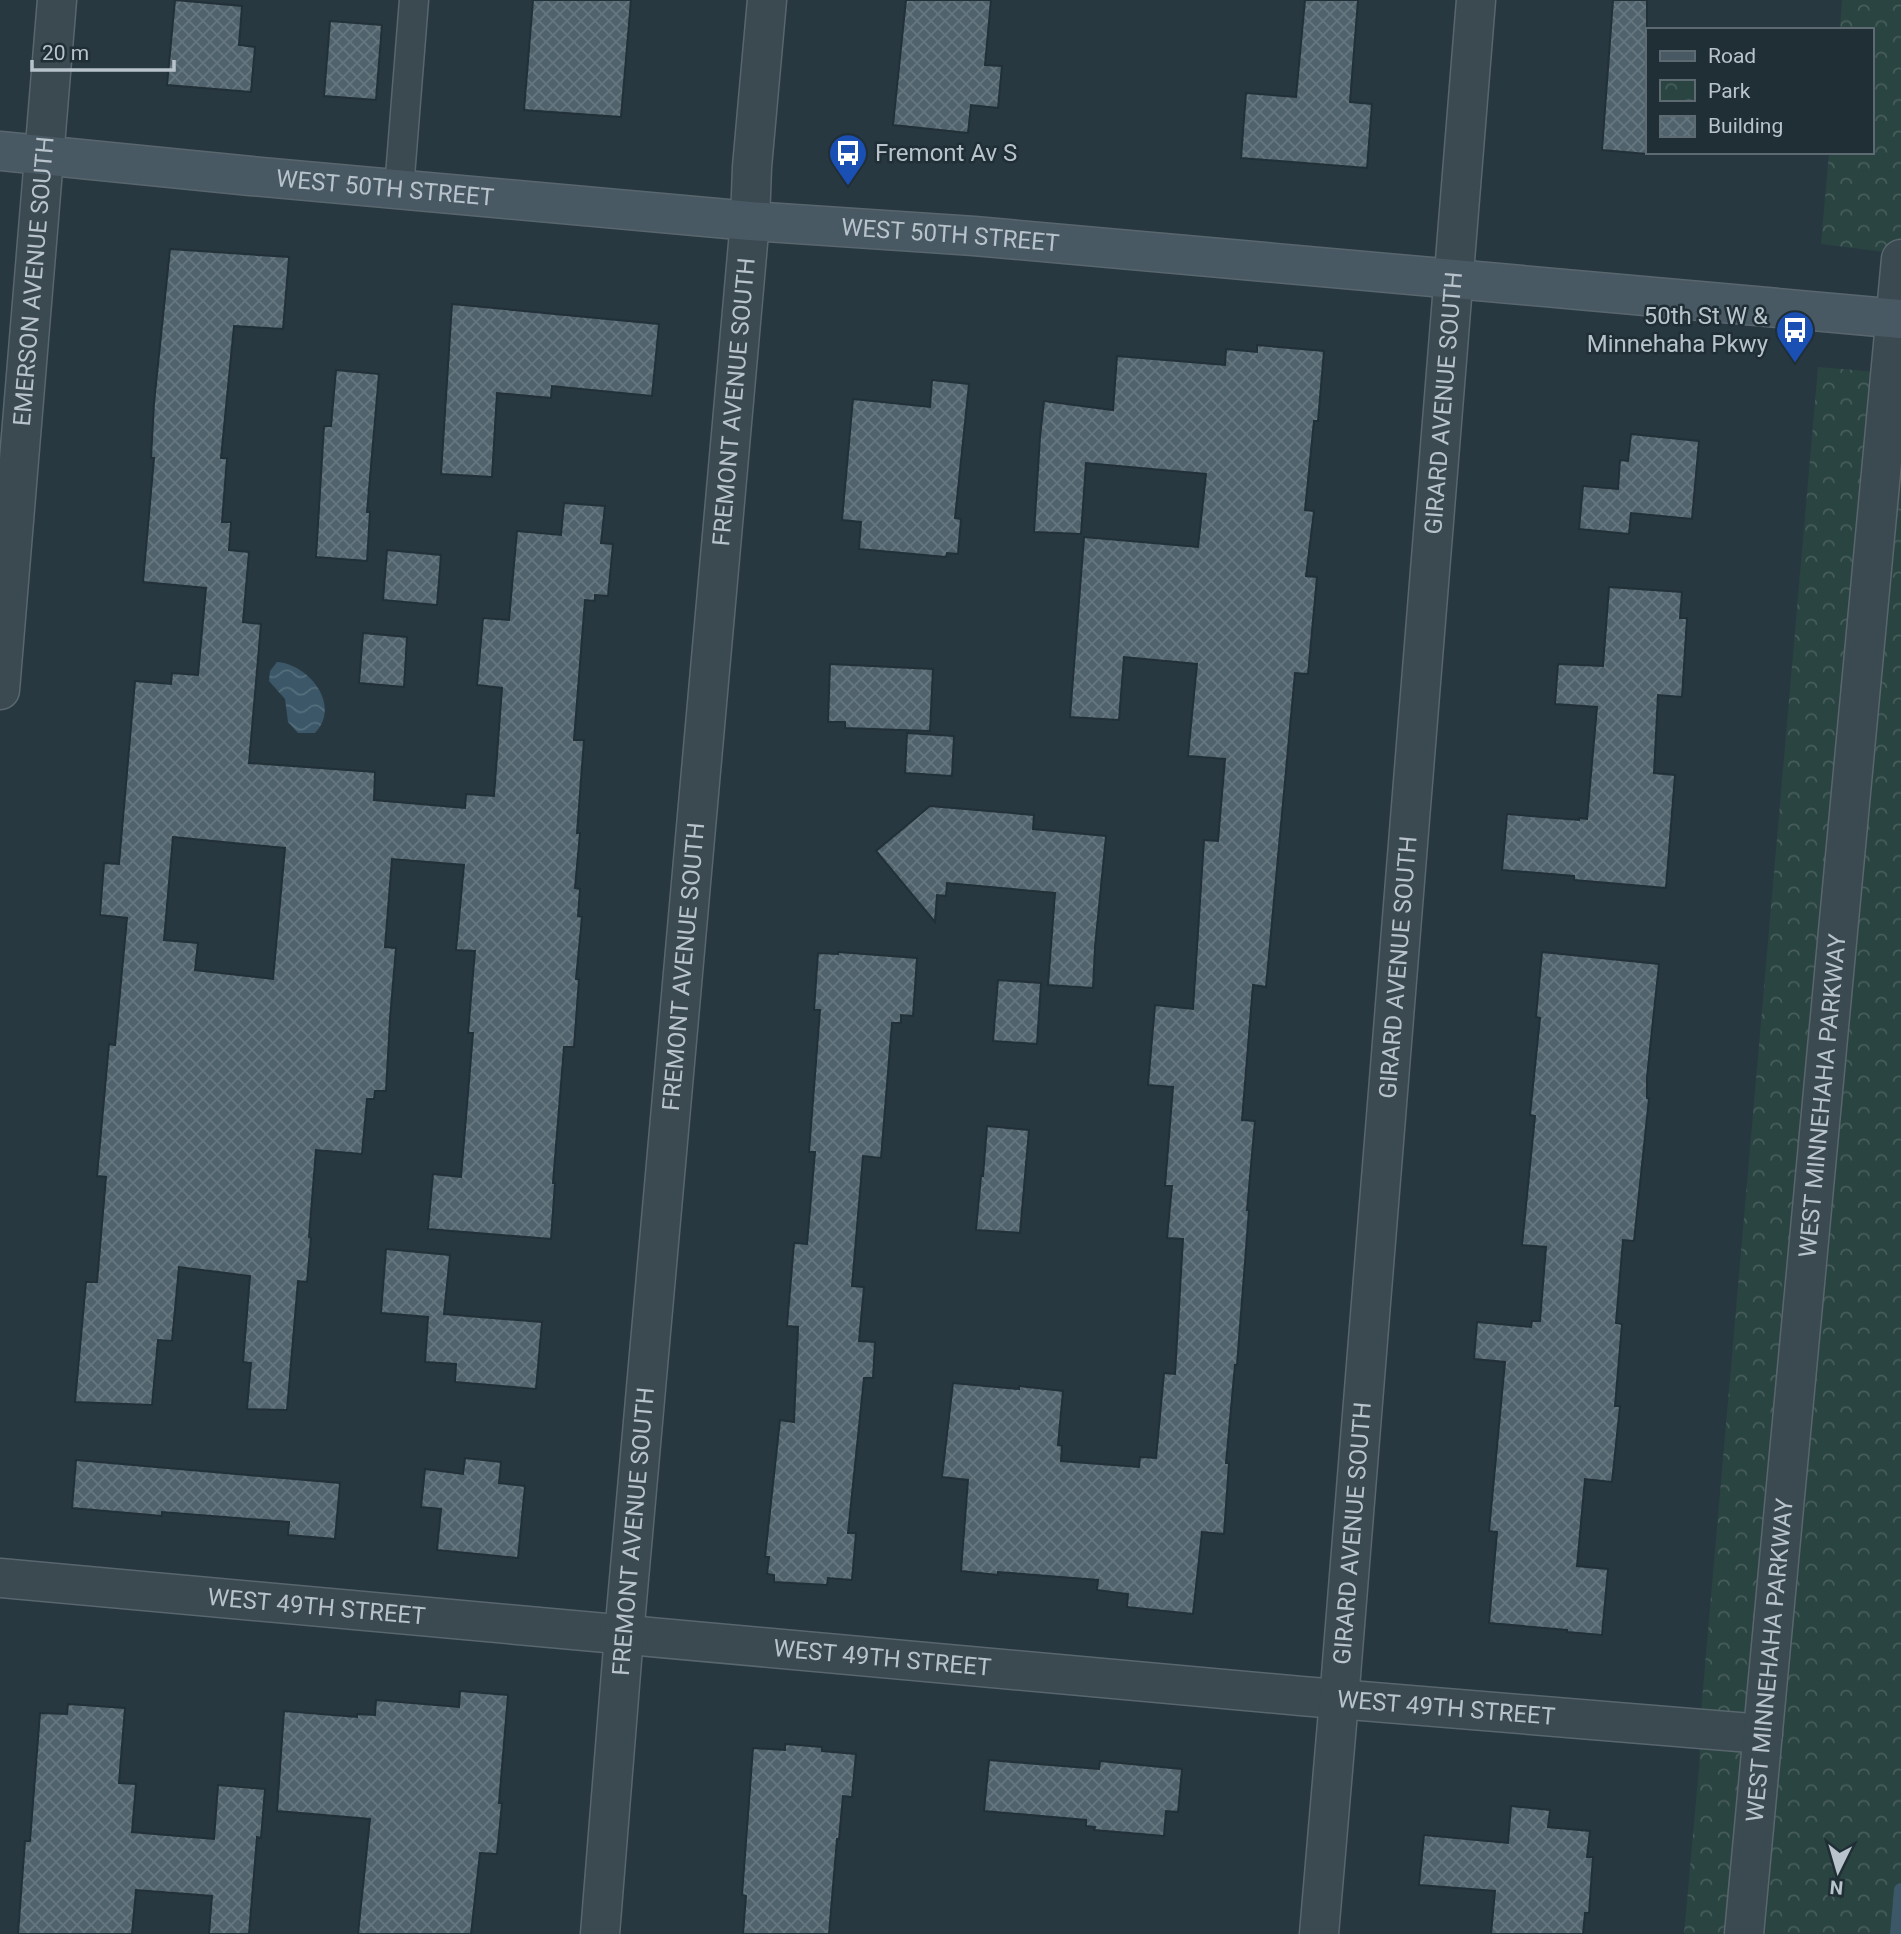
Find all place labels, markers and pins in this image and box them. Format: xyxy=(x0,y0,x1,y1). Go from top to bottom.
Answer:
bus stop icon: Fremont Av S xyxy=(827,132,869,187)
place label: Fremont Av S xyxy=(875,139,1017,167)
place label: 50th St W & Minnehaha Pkwy xyxy=(1587,302,1769,358)
bus stop icon: 50th St W & Minnehaha Pkwy xyxy=(1774,309,1816,364)

